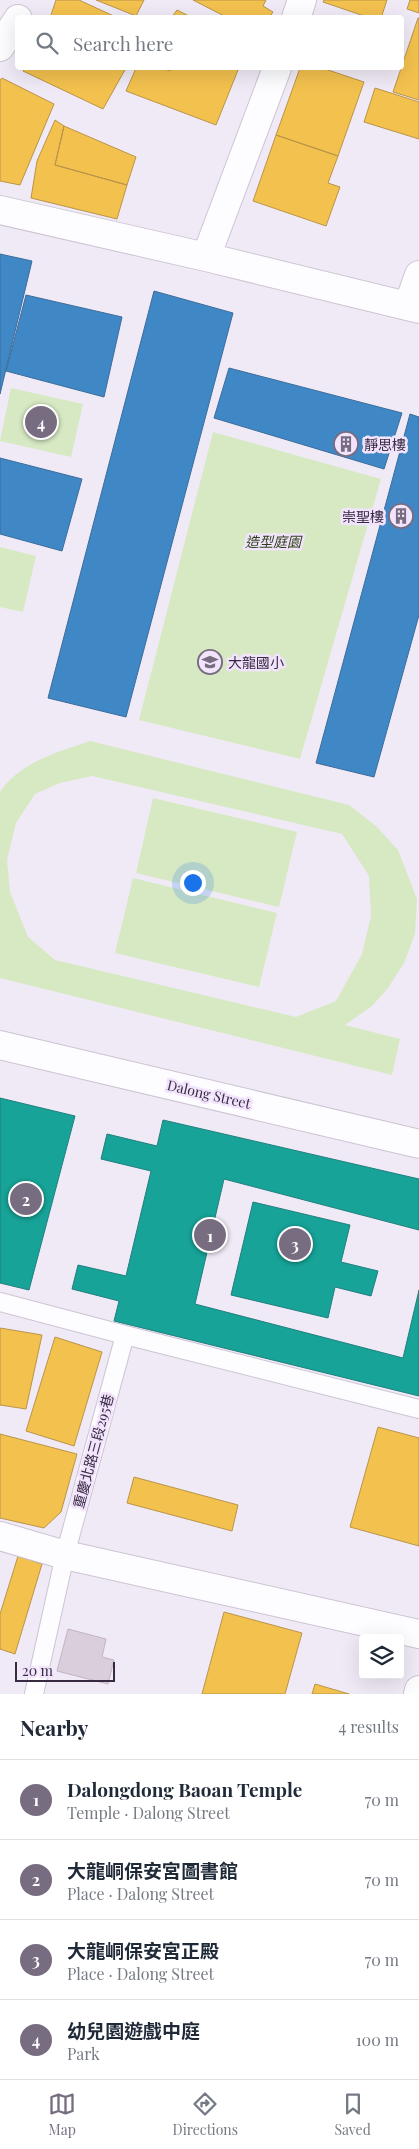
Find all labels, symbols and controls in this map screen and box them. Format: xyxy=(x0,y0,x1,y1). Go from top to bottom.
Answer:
search box xyxy=(15,15,404,70)
icon: search xyxy=(33,29,61,57)
text: Search here xyxy=(73,30,173,56)
pin: 4 xyxy=(25,403,57,441)
building icon: 靜思樓 xyxy=(333,431,359,457)
place label: 靜思樓 xyxy=(364,435,406,454)
building icon: 崇聖樓 xyxy=(388,503,414,529)
place label: 崇聖樓 xyxy=(342,507,384,526)
park label: 造型庭園 xyxy=(245,532,303,551)
school or university icon: 大龍國小 xyxy=(197,649,223,675)
place label: 大龍國小 xyxy=(228,653,284,672)
your location xyxy=(180,870,206,896)
street label: Dalong Street xyxy=(165,1075,254,1113)
pin: 2 xyxy=(10,1180,42,1218)
pin: 1 xyxy=(194,1216,226,1254)
pin: 3 xyxy=(279,1225,311,1263)
street label: 重慶北路三段295巷 xyxy=(69,1392,117,1510)
map controls xyxy=(359,1634,404,1679)
button: layers xyxy=(359,1634,404,1679)
scale bar xyxy=(15,1659,115,1682)
text: 20 m xyxy=(22,1661,53,1680)
text: Nearby xyxy=(20,1713,89,1741)
text: 4 results xyxy=(338,1716,399,1737)
text: Dalongdong Baoan Temple xyxy=(67,1776,302,1802)
text: 1 xyxy=(33,1789,39,1810)
text: 70 m xyxy=(365,1789,399,1810)
text: Temple · Dalong Street xyxy=(67,1802,230,1823)
text: 大龍峒保安宮圖書館 xyxy=(67,1857,238,1883)
text: 2 xyxy=(32,1869,40,1890)
text: 70 m xyxy=(365,1869,399,1890)
text: Place · Dalong Street xyxy=(67,1883,214,1904)
text: 大龍峒保安宮正殿 xyxy=(67,1937,219,1963)
text: 3 xyxy=(32,1949,40,1970)
text: 70 m xyxy=(365,1949,399,1970)
text: Place · Dalong Street xyxy=(67,1963,214,1984)
text: 幼兒園遊戲中庭 xyxy=(67,2017,200,2043)
text: 4 xyxy=(32,2029,40,2050)
text: 100 m xyxy=(356,2029,399,2050)
text: Park xyxy=(67,2043,100,2064)
tab: Map xyxy=(48,2090,76,2139)
tab: Directions xyxy=(173,2090,238,2139)
tab: Saved xyxy=(334,2090,371,2139)

